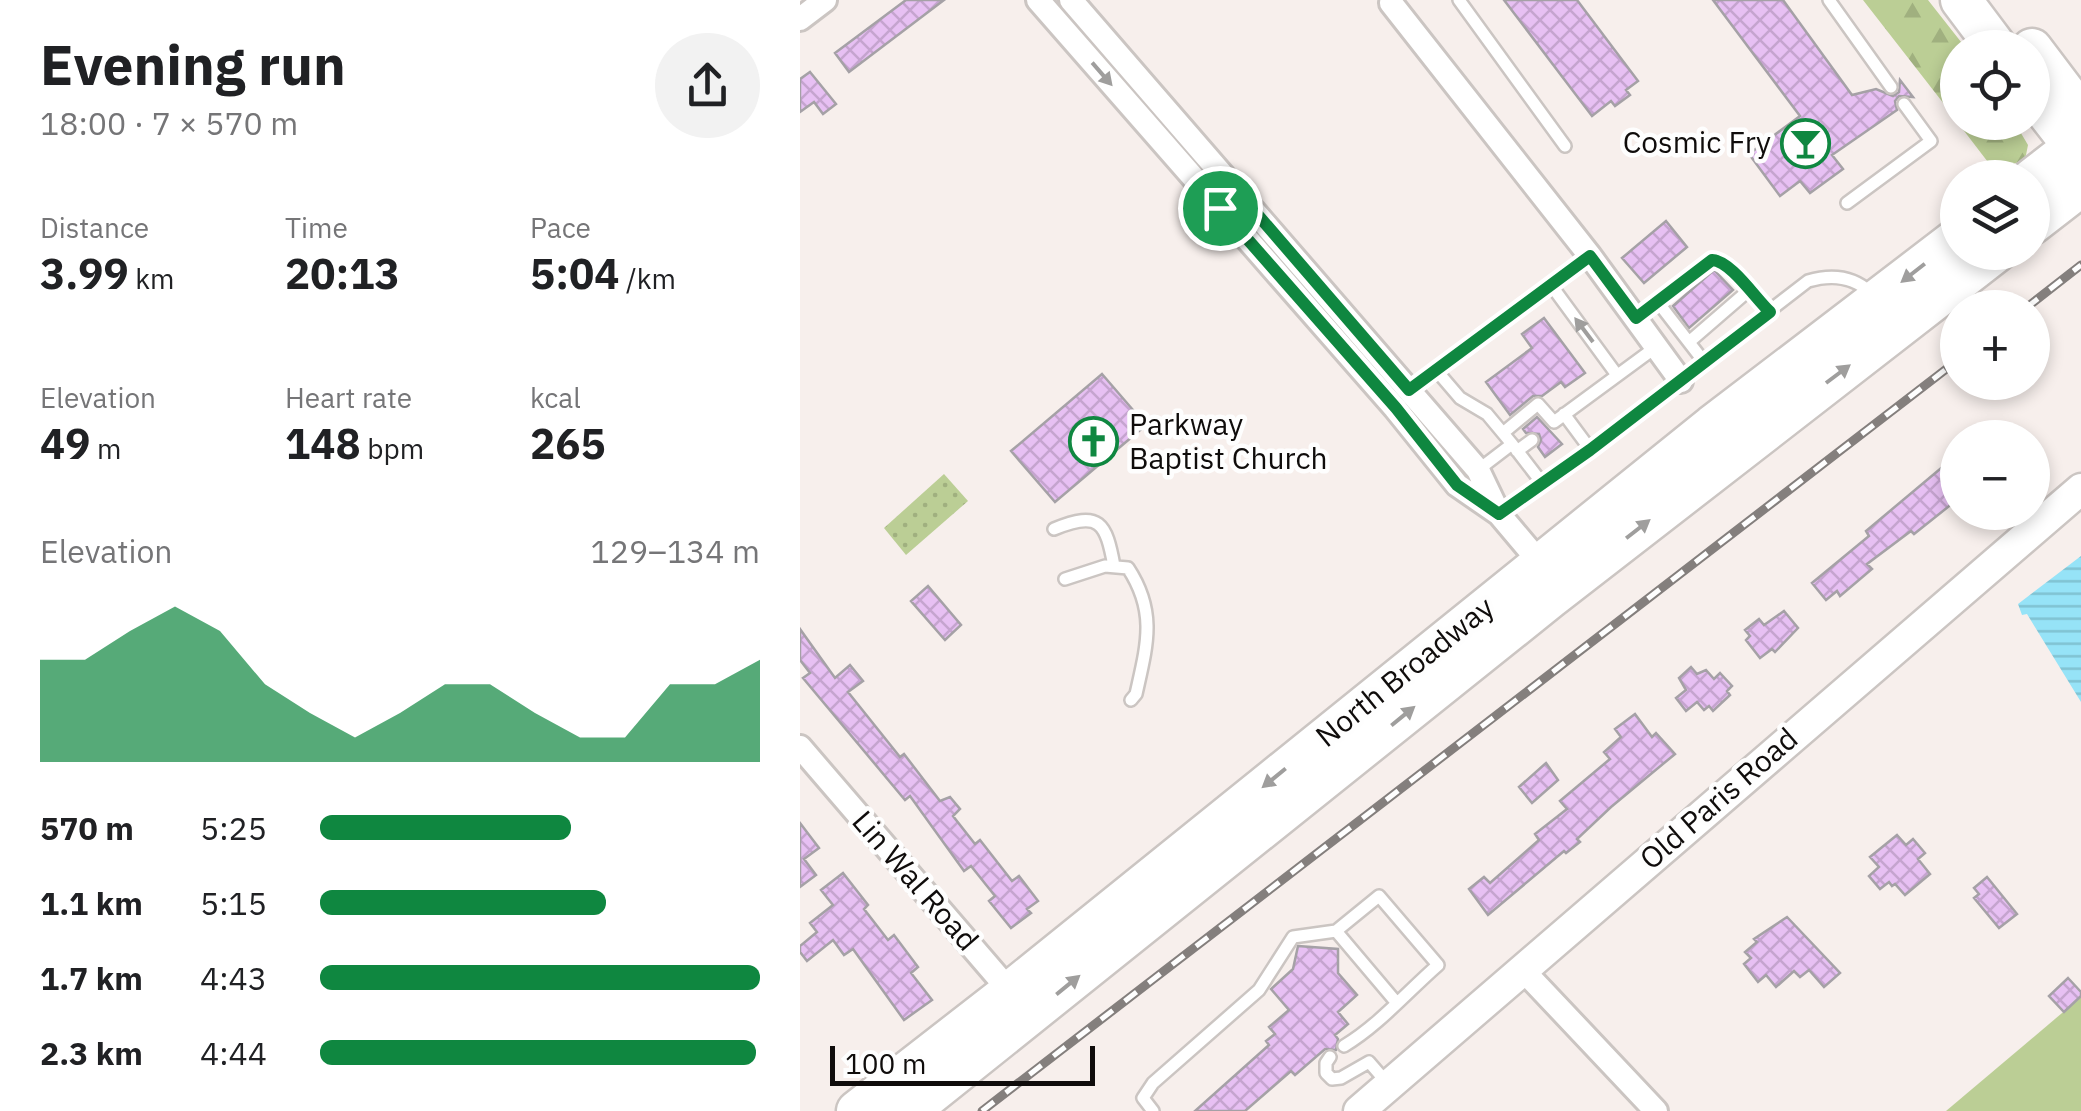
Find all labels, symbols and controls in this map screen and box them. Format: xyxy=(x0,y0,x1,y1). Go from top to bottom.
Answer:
text: Evening run xyxy=(40,29,346,100)
map controls xyxy=(1940,30,2050,530)
button: locate xyxy=(1940,30,2050,140)
button: share xyxy=(655,33,760,138)
one-way arrow xyxy=(1091,61,1113,86)
text: 18:00 · 7 × 570 m xyxy=(40,102,298,144)
bar icon: Cosmic Fry xyxy=(1780,117,1832,169)
place label: Cosmic Fry xyxy=(1623,122,1771,161)
button: layers xyxy=(1940,160,2050,270)
pin xyxy=(1178,166,1263,251)
icon: arrive xyxy=(1193,181,1248,236)
text: Distance xyxy=(40,209,149,246)
text: Time xyxy=(285,209,348,246)
text: Pace xyxy=(530,209,591,246)
text: 3.99 xyxy=(40,246,129,301)
text: 20:13 xyxy=(285,246,400,301)
text: 5:04 xyxy=(530,246,619,301)
text: km xyxy=(129,260,174,297)
text: /km xyxy=(619,260,676,297)
one-way arrow xyxy=(1900,262,1926,283)
button: + xyxy=(1940,290,2050,400)
one-way arrow xyxy=(1575,317,1595,343)
one-way arrow xyxy=(1825,365,1851,385)
text: Elevation xyxy=(40,379,156,416)
text: Heart rate xyxy=(285,379,412,416)
text: kcal xyxy=(530,379,581,416)
place label: Parkway Baptist Church xyxy=(1129,404,1328,477)
text: 49 xyxy=(40,416,90,471)
text: 148 xyxy=(285,416,361,471)
text: 265 xyxy=(530,416,606,471)
church icon: Parkway Baptist Church xyxy=(1068,416,1120,468)
button: − xyxy=(1940,420,2050,530)
text: m xyxy=(90,430,121,467)
text: bpm xyxy=(361,430,424,467)
one-way arrow xyxy=(1625,519,1651,540)
text: Elevation xyxy=(40,530,173,572)
text: 129–134 m xyxy=(590,530,760,572)
street label: North Broadway xyxy=(1307,587,1501,755)
one-way arrow xyxy=(1391,706,1416,727)
street label: Old Paris Road xyxy=(1631,719,1805,877)
one-way arrow xyxy=(1262,767,1287,788)
street label: Lin Wal Road xyxy=(845,802,988,958)
text: 570 m xyxy=(40,807,134,849)
text: 5:25 xyxy=(200,807,267,849)
text: 1.1 km xyxy=(40,882,143,924)
text: 5:15 xyxy=(200,882,267,924)
text: 1.7 km xyxy=(40,957,143,999)
text: 4:43 xyxy=(200,957,267,999)
one-way arrow xyxy=(1055,975,1081,996)
text: 2.3 km xyxy=(40,1032,143,1074)
text: 4:44 xyxy=(200,1032,267,1074)
scale bar xyxy=(830,1041,1095,1086)
text: 100 m xyxy=(845,1045,926,1082)

